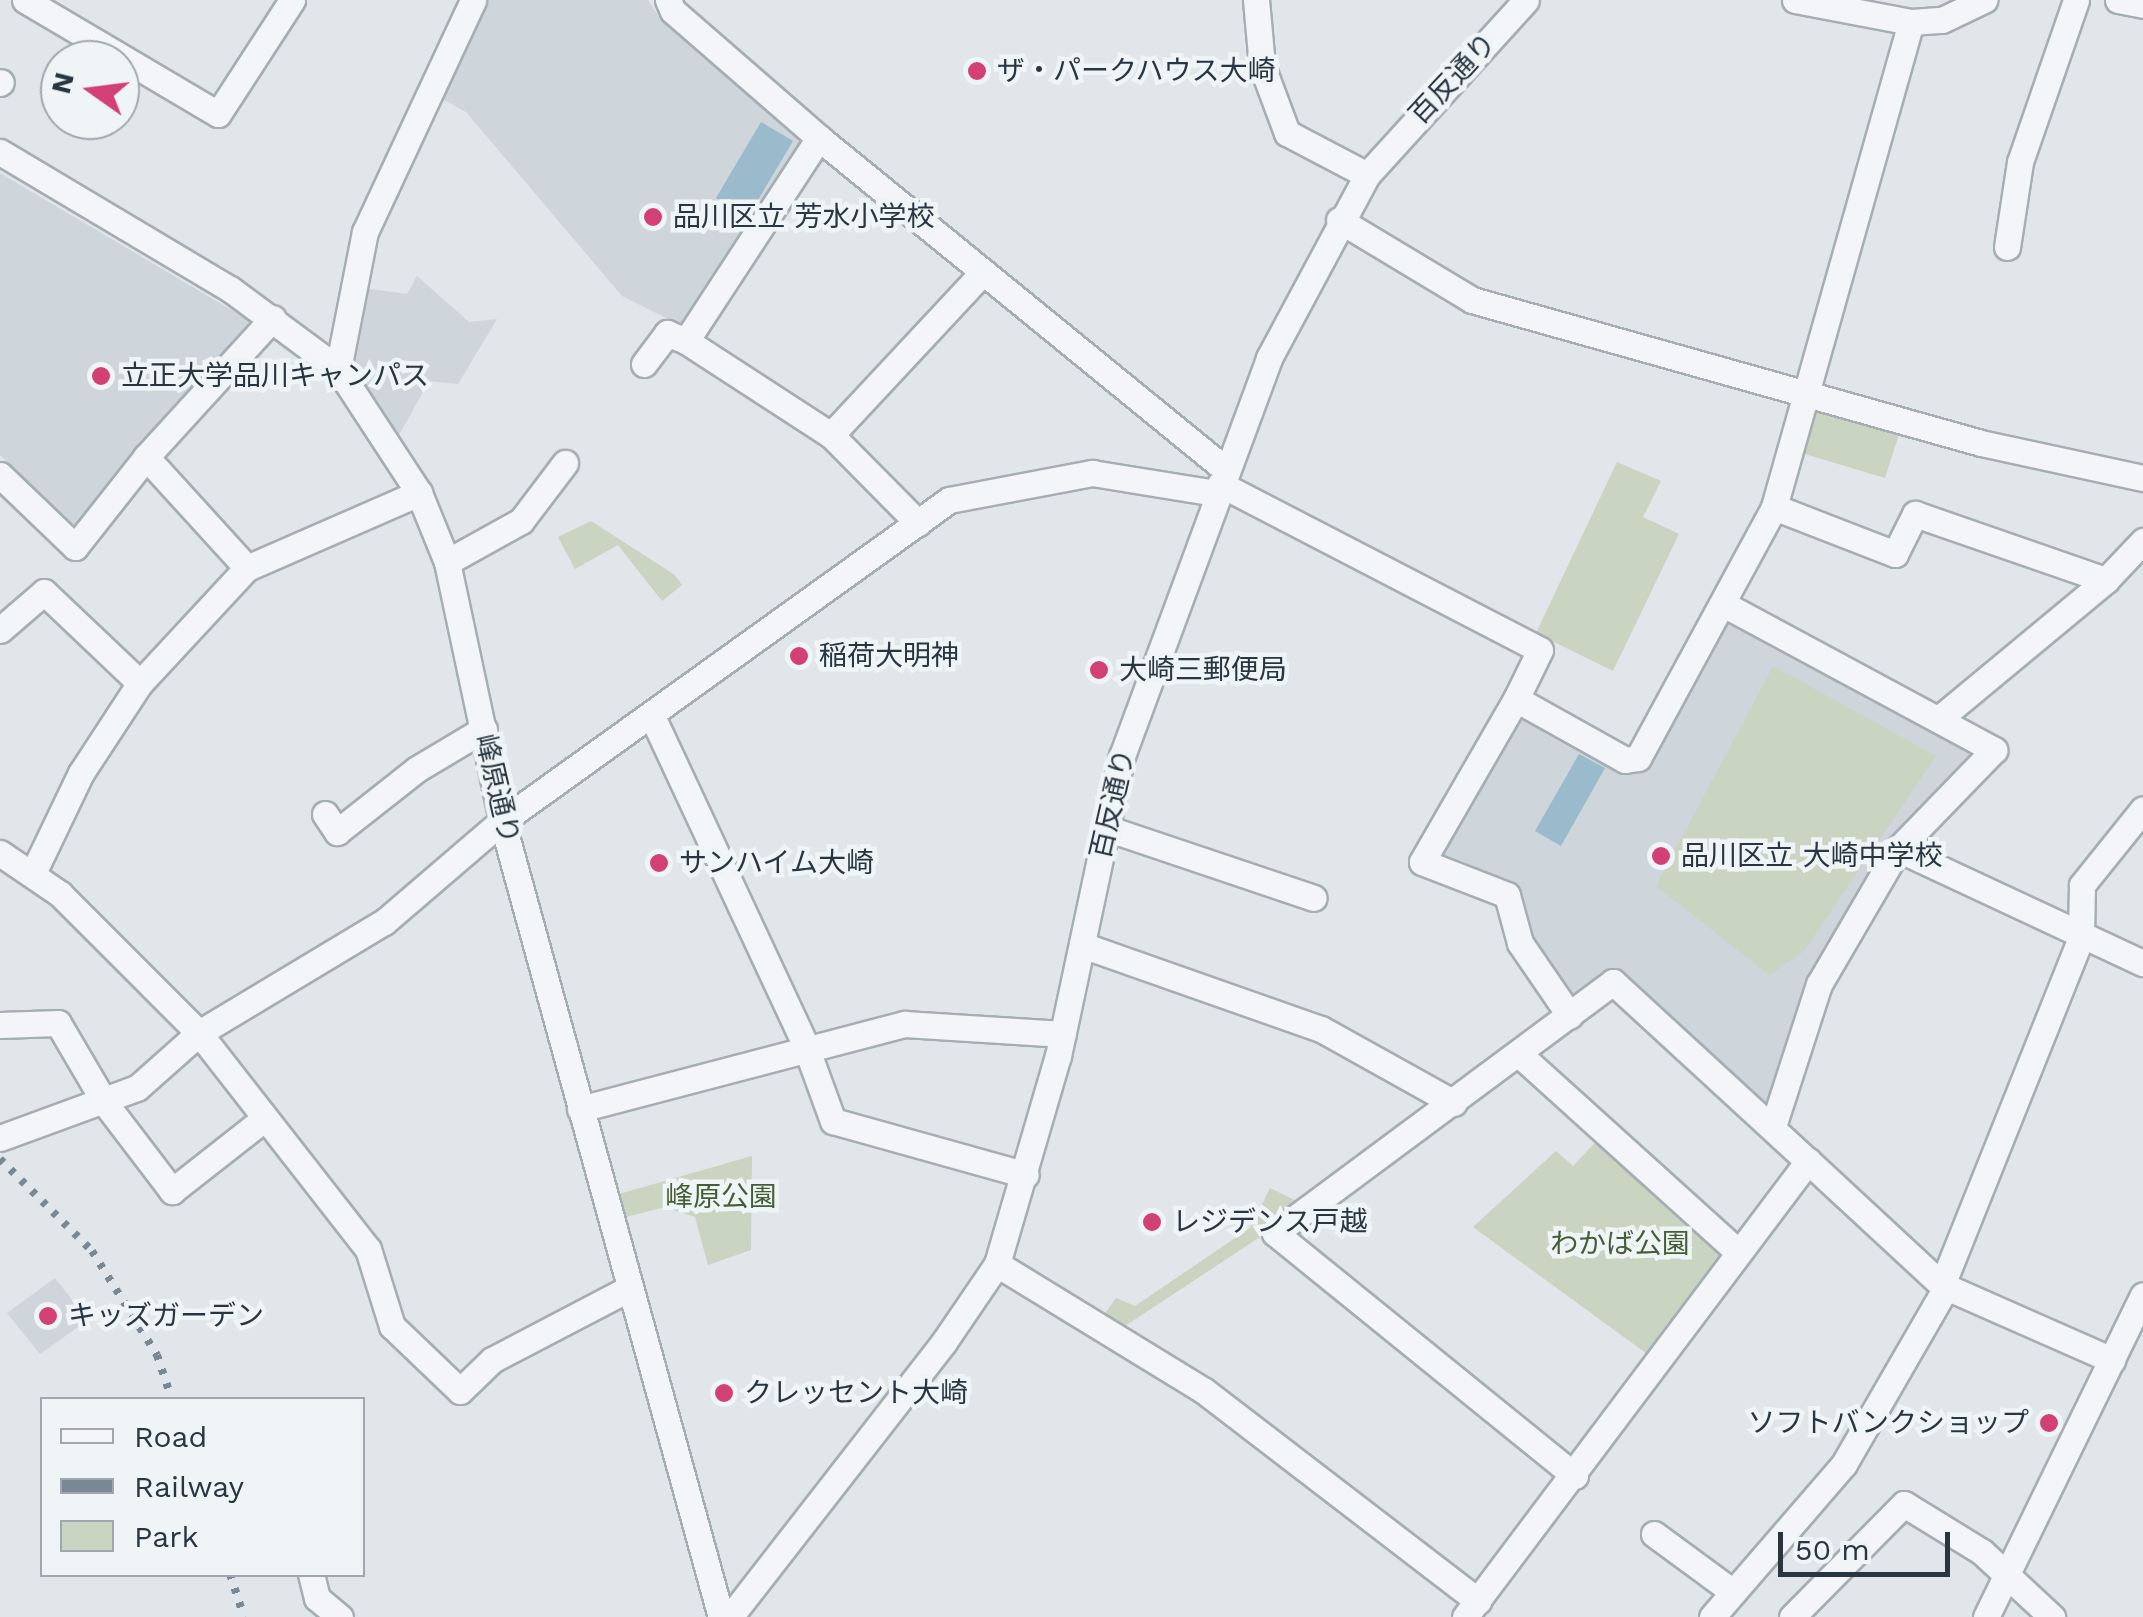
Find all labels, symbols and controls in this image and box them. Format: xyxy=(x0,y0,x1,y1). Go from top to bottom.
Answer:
street label: 百反通り xyxy=(1403,27,1503,131)
north arrow xyxy=(40,40,140,140)
place label: ザ・パークハウス大崎 xyxy=(997,54,1277,88)
marker: ザ・パークハウス大崎 xyxy=(966,60,988,82)
text: N xyxy=(44,69,81,97)
place label: 品川区立 芳水小学校 xyxy=(673,200,935,234)
marker: 品川区立 芳水小学校 xyxy=(642,206,664,228)
place label: 立正大学品川キャンパス xyxy=(121,359,429,393)
marker: 立正大学品川キャンパス xyxy=(90,365,112,387)
place label: 稲荷大明神 xyxy=(819,639,959,673)
marker: 稲荷大明神 xyxy=(788,645,810,667)
place label: 大崎三郵便局 xyxy=(1119,653,1287,687)
marker: 大崎三郵便局 xyxy=(1088,659,1110,681)
street label: 峰原通り xyxy=(468,731,526,847)
street label: 百反通り xyxy=(1084,746,1142,862)
place label: 品川区立 大崎中学校 xyxy=(1681,839,1943,873)
marker: 品川区立 大崎中学校 xyxy=(1650,845,1672,867)
place label: サンハイム大崎 xyxy=(679,846,875,880)
marker: サンハイム大崎 xyxy=(648,852,670,874)
park label: 峰原公園 xyxy=(665,1180,777,1214)
place label: レジデンス戸越 xyxy=(1172,1205,1368,1239)
marker: レジデンス戸越 xyxy=(1141,1211,1163,1233)
park label: わかば公園 xyxy=(1550,1227,1690,1261)
place label: キッズガーデン xyxy=(68,1299,264,1333)
marker: キッズガーデン xyxy=(37,1305,59,1327)
place label: クレッセント大崎 xyxy=(744,1376,968,1410)
marker: クレッセント大崎 xyxy=(713,1382,735,1404)
legend xyxy=(40,1397,365,1577)
place label: ソフトバンクショップ xyxy=(1749,1406,2029,1440)
marker: ソフトバンクショップ xyxy=(2038,1412,2060,1434)
text: Road xyxy=(134,1419,207,1454)
text: Railway xyxy=(134,1469,244,1504)
scale bar xyxy=(1783,1512,1956,1574)
text: Park xyxy=(134,1519,199,1554)
text: 50 m xyxy=(1795,1532,1870,1567)

